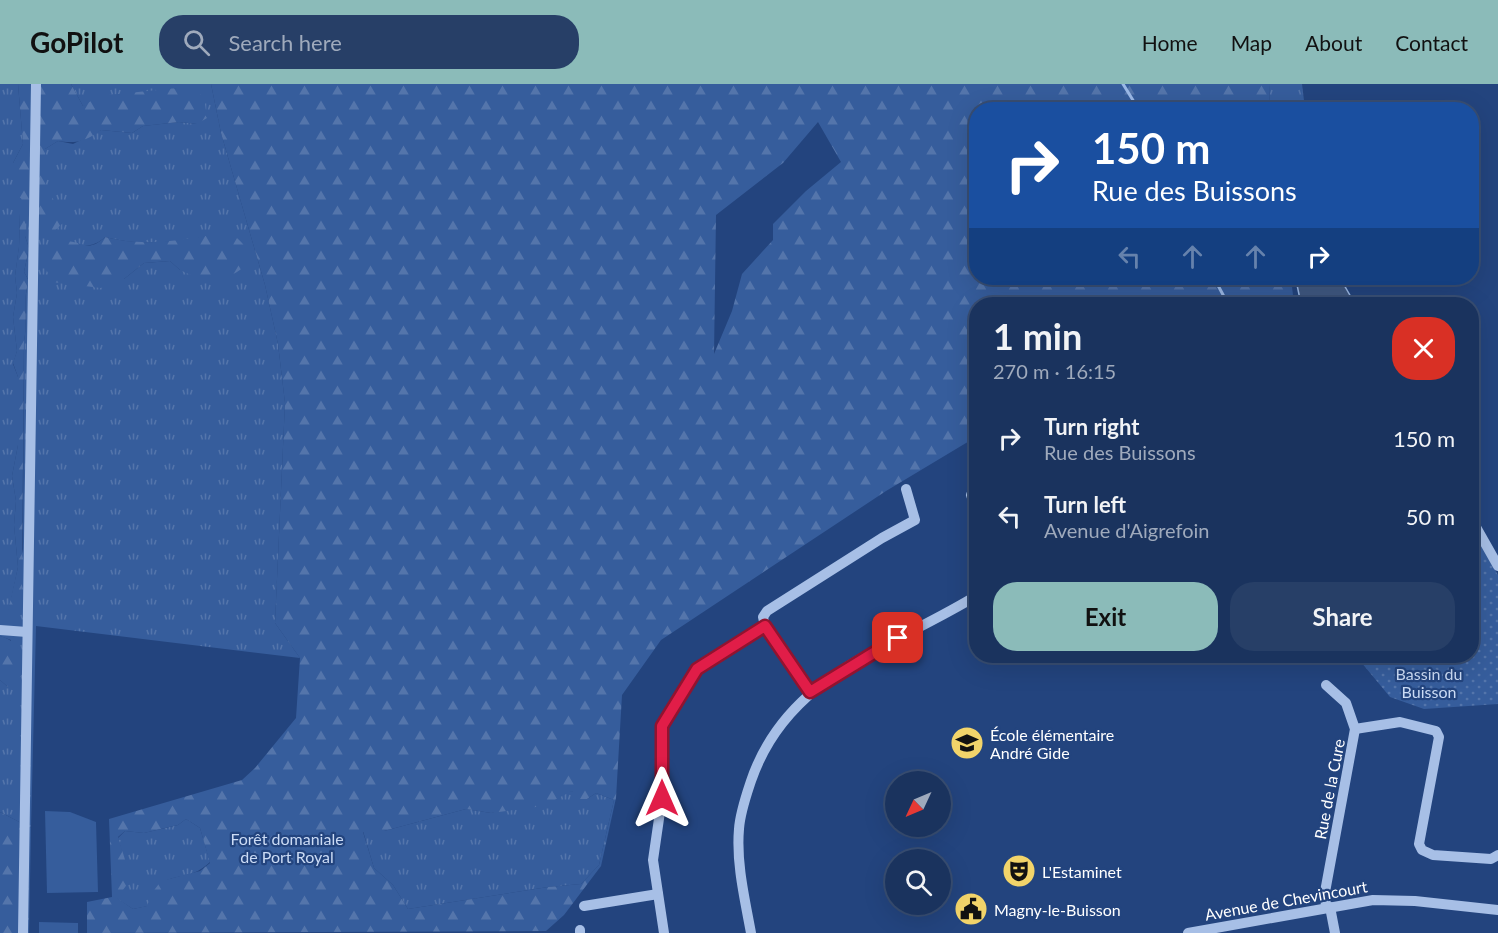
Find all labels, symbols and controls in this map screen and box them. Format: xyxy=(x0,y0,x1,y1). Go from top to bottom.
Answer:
search box xyxy=(159,15,579,69)
text: GoPilot xyxy=(30,25,123,59)
icon: search xyxy=(180,26,213,59)
text: Search here xyxy=(228,29,342,56)
text: Home xyxy=(1142,30,1198,55)
text: Map xyxy=(1231,30,1272,55)
text: About xyxy=(1305,30,1362,55)
text: Contact xyxy=(1395,30,1468,55)
text: 150 m xyxy=(1092,123,1210,173)
icon: right xyxy=(993,126,1071,204)
text: Rue des Buissons xyxy=(1092,174,1297,207)
icon: left xyxy=(1113,240,1146,273)
icon: ahead xyxy=(1176,240,1209,273)
icon: ahead xyxy=(1239,240,1272,273)
icon: right xyxy=(1302,240,1335,273)
text: 1 min xyxy=(993,314,1082,358)
button: close xyxy=(1392,317,1455,380)
text: 270 m · 16:15 xyxy=(993,359,1116,383)
text: Turn right xyxy=(1044,413,1139,440)
icon: right xyxy=(993,422,1026,455)
text: 150 m xyxy=(1393,425,1455,452)
text: Rue des Buissons xyxy=(1044,440,1196,464)
text: Turn left xyxy=(1044,491,1126,518)
icon: left xyxy=(993,500,1026,533)
text: 50 m xyxy=(1406,503,1455,530)
text: Avenue d'Aigrefoin xyxy=(1044,518,1210,542)
button: Exit xyxy=(993,582,1218,651)
button: Share xyxy=(1230,582,1455,651)
pin xyxy=(872,612,923,663)
icon: arrive xyxy=(881,621,914,654)
park label: Bassin du Buisson xyxy=(1396,664,1462,701)
school or university icon: École élémentaire André Gide xyxy=(949,725,985,761)
place label: École élémentaire André Gide xyxy=(990,725,1114,762)
street label: Rue de la Cure xyxy=(1310,737,1348,841)
position arrow xyxy=(630,766,694,830)
north arrow xyxy=(885,771,951,837)
map controls xyxy=(885,771,951,915)
park label: Forêt domaniale de Port Royal xyxy=(230,829,344,866)
button: search xyxy=(885,849,951,915)
theatre icon: L'Estaminet xyxy=(1001,853,1037,889)
place label: L'Estaminet xyxy=(1042,862,1122,881)
street label: Avenue de Chevincourt xyxy=(1203,876,1369,924)
public building icon: Magny-le-Buisson xyxy=(953,891,989,927)
place label: Magny-le-Buisson xyxy=(994,900,1121,919)

